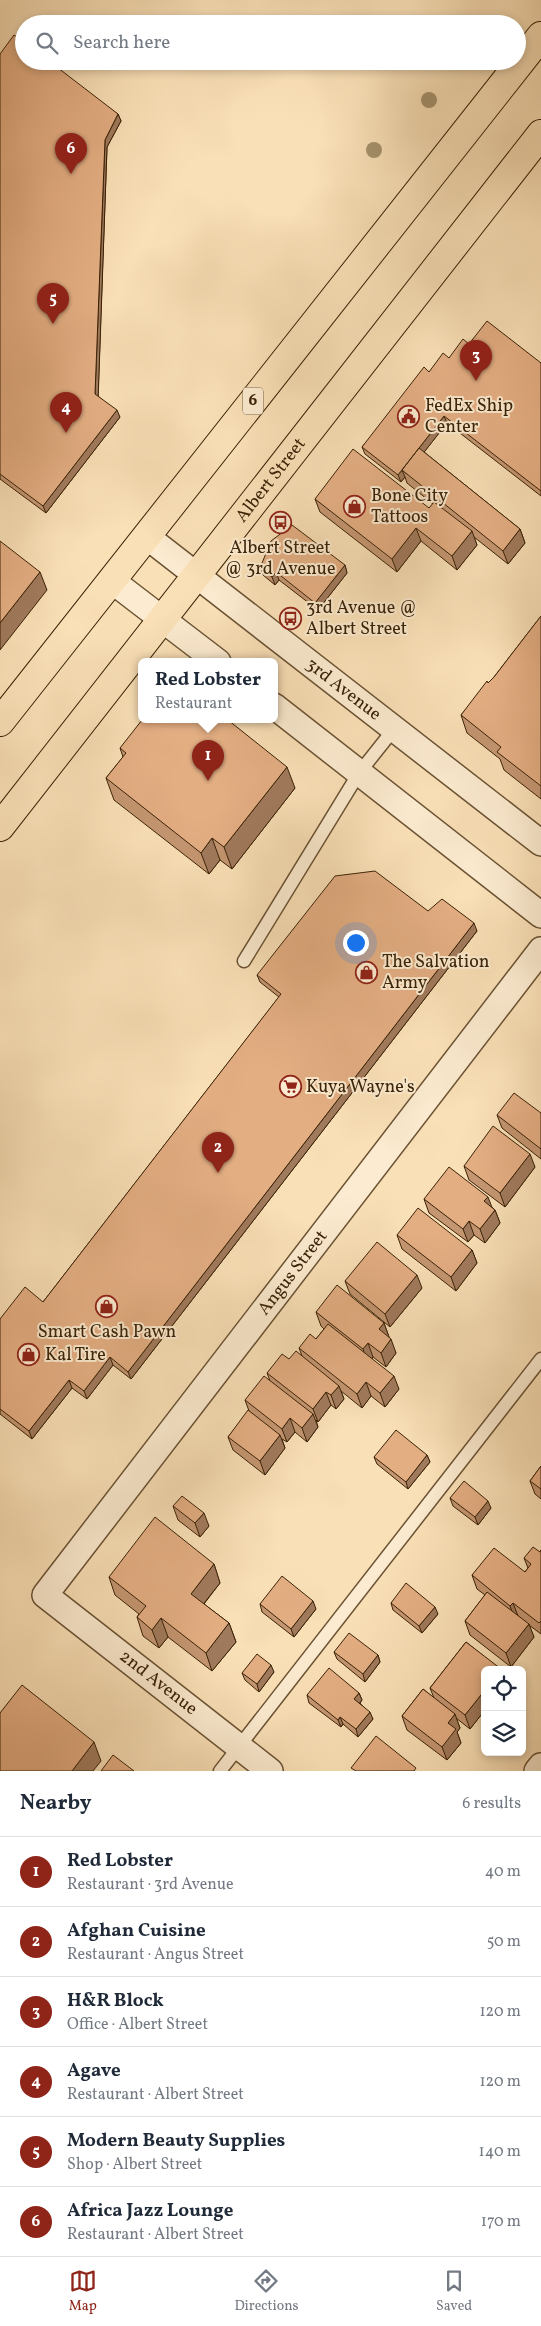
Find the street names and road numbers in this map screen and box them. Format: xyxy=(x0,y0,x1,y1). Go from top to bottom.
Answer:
road number: 6 xyxy=(243,388,263,414)
street label: Albert Street xyxy=(230,433,312,528)
street label: 3rd Avenue xyxy=(300,652,386,727)
street label: Angus Street xyxy=(252,1225,334,1321)
street label: 2nd Avenue xyxy=(114,1645,202,1721)

